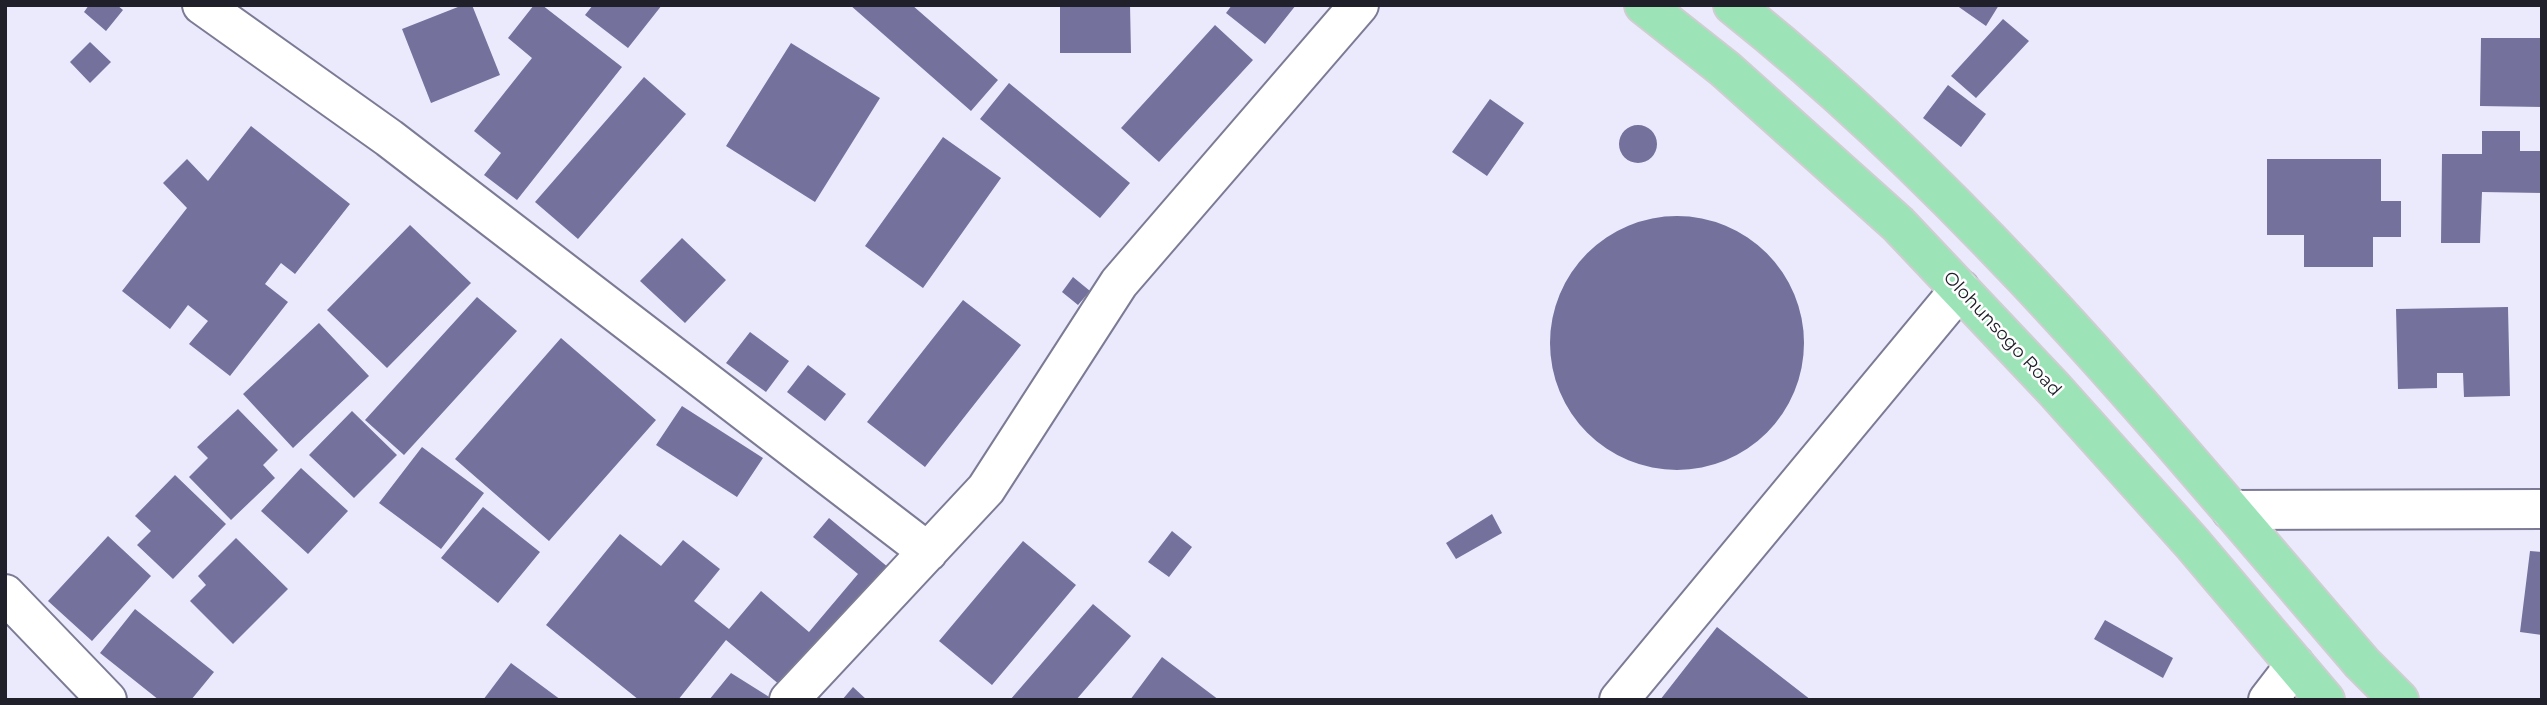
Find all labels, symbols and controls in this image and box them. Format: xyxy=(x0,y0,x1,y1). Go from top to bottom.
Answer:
street label: Olohunsogo Road xyxy=(1938,267,2066,401)

